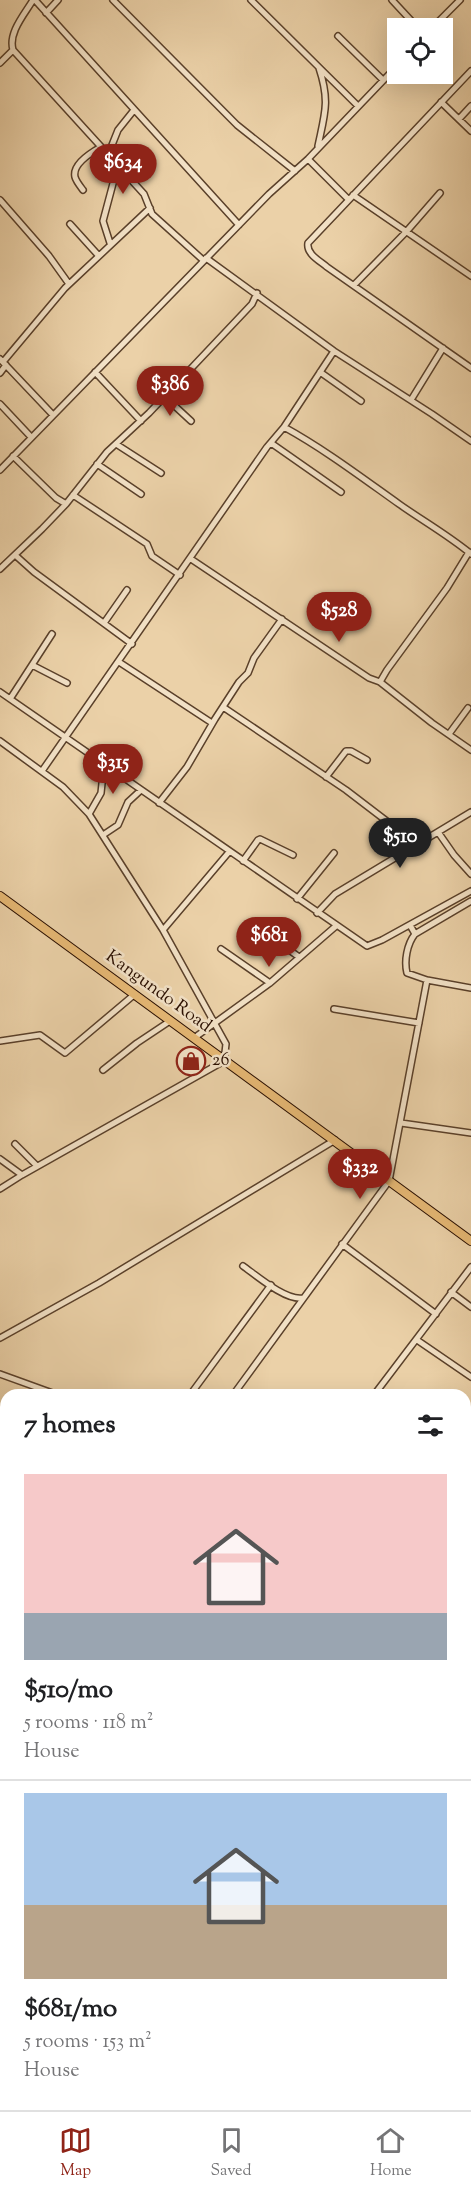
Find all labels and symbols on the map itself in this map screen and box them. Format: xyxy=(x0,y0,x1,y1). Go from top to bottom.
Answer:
pin: $634 xyxy=(87,144,159,195)
pin: $386 xyxy=(134,366,206,417)
pin: $528 xyxy=(303,592,375,643)
pin: $315 xyxy=(77,744,149,795)
pin: $510 xyxy=(364,818,436,869)
pin: $681 xyxy=(233,917,305,968)
street label: Kangundo Road xyxy=(100,945,216,1039)
shop icon: 26 xyxy=(175,1045,207,1077)
place label: 26 xyxy=(212,1048,229,1074)
pin: $332 xyxy=(324,1149,396,1200)

